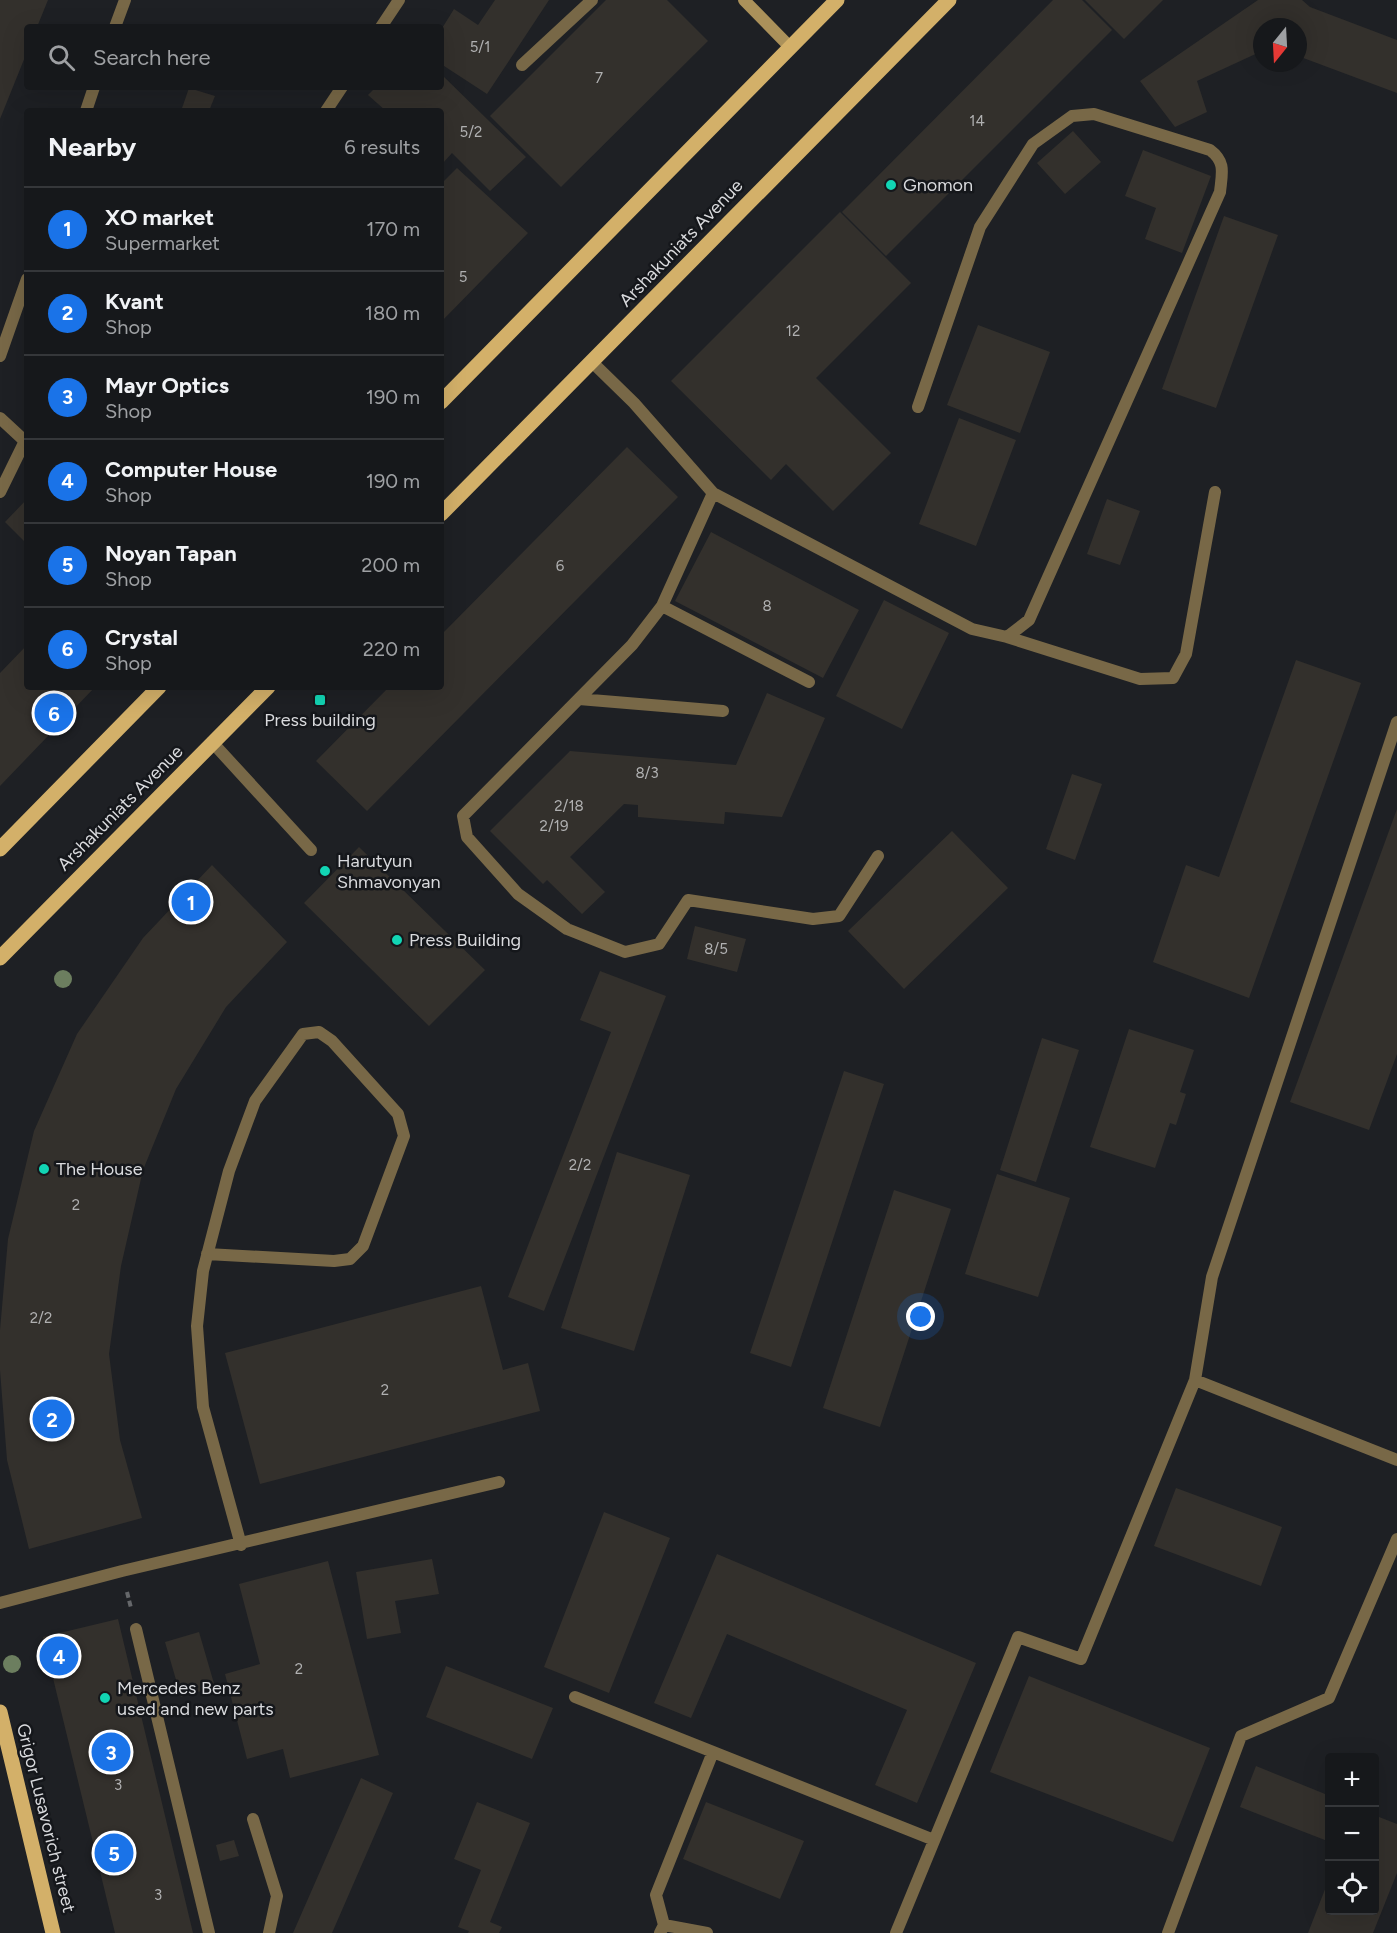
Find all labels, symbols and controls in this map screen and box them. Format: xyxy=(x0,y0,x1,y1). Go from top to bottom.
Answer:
north arrow xyxy=(1253,18,1307,72)
search box xyxy=(24,24,444,90)
house number: 5/1 xyxy=(470,38,490,56)
icon: search xyxy=(45,41,78,74)
text: Search here xyxy=(93,44,211,71)
house number: 7 xyxy=(595,69,603,87)
house number: 14 xyxy=(969,112,985,130)
house number: 5/2 xyxy=(460,123,482,141)
text: Nearby xyxy=(48,131,136,163)
text: 6 results xyxy=(344,135,420,159)
place label: Gnomon xyxy=(903,174,973,196)
street label: Arshakuniats Avenue xyxy=(615,175,748,311)
marker: Gnomon xyxy=(884,178,898,192)
text: XO market xyxy=(105,204,214,231)
text: 1 xyxy=(63,217,72,241)
text: 170 m xyxy=(366,217,420,241)
text: Supermarket xyxy=(105,231,220,255)
house number: 5 xyxy=(459,268,467,286)
text: Kvant xyxy=(105,288,164,315)
text: 2 xyxy=(62,301,73,325)
text: 180 m xyxy=(365,301,420,325)
text: Shop xyxy=(105,315,152,339)
house number: 12 xyxy=(786,322,800,340)
text: Mayr Optics xyxy=(105,372,229,399)
text: 3 xyxy=(62,385,73,409)
text: 190 m xyxy=(366,385,420,409)
text: Shop xyxy=(105,399,152,423)
text: Computer House xyxy=(105,456,277,483)
text: 4 xyxy=(61,469,74,493)
text: 190 m xyxy=(366,469,420,493)
text: Shop xyxy=(105,483,152,507)
text: Noyan Tapan xyxy=(105,540,237,567)
text: 5 xyxy=(62,553,73,577)
text: 200 m xyxy=(361,553,420,577)
house number: 6 xyxy=(556,557,565,575)
text: Shop xyxy=(105,567,152,591)
house number: 8 xyxy=(762,597,772,615)
text: Crystal xyxy=(105,624,178,651)
text: 6 xyxy=(62,637,73,661)
text: 220 m xyxy=(363,637,420,661)
text: Shop xyxy=(105,651,152,675)
pin: 6 xyxy=(34,690,74,736)
marker: Press building xyxy=(313,693,327,707)
place label: Press building xyxy=(264,709,376,731)
street label: Arshakuniats Avenue xyxy=(53,741,187,875)
house number: 8/3 xyxy=(635,764,659,782)
house number: 2/18 xyxy=(554,797,584,815)
house number: 2/19 xyxy=(540,817,568,835)
place label: Harutyun Shmavonyan xyxy=(337,850,440,893)
marker: Harutyun Shmavonyan xyxy=(318,864,332,878)
pin: 1 xyxy=(172,880,210,924)
place label: Press Building xyxy=(409,929,521,951)
marker: Press Building xyxy=(390,933,404,947)
house number: 8/5 xyxy=(704,940,728,958)
house number: 2/2 xyxy=(569,1156,591,1174)
place label: The House xyxy=(56,1158,143,1180)
marker: The House xyxy=(37,1162,51,1176)
house number: 2 xyxy=(72,1196,80,1214)
your location xyxy=(906,1302,935,1331)
house number: 2/2 xyxy=(30,1309,52,1327)
house number: 2 xyxy=(381,1381,389,1399)
pin: 2 xyxy=(32,1396,72,1442)
pin: 4 xyxy=(40,1634,78,1678)
house number: 2 xyxy=(295,1660,303,1678)
place label: Mercedes Benz used and new parts xyxy=(117,1677,274,1720)
marker: Mercedes Benz used and new parts xyxy=(98,1691,112,1705)
street label: Grigor Lusavorich street xyxy=(12,1721,80,1915)
pin: 3 xyxy=(92,1730,130,1774)
map controls xyxy=(1325,1753,1379,1915)
button: + xyxy=(1325,1753,1379,1807)
house number: 3 xyxy=(114,1776,122,1794)
button: − xyxy=(1325,1807,1379,1861)
pin: 5 xyxy=(94,1830,134,1876)
button: locate xyxy=(1325,1861,1379,1915)
house number: 3 xyxy=(154,1886,162,1904)

